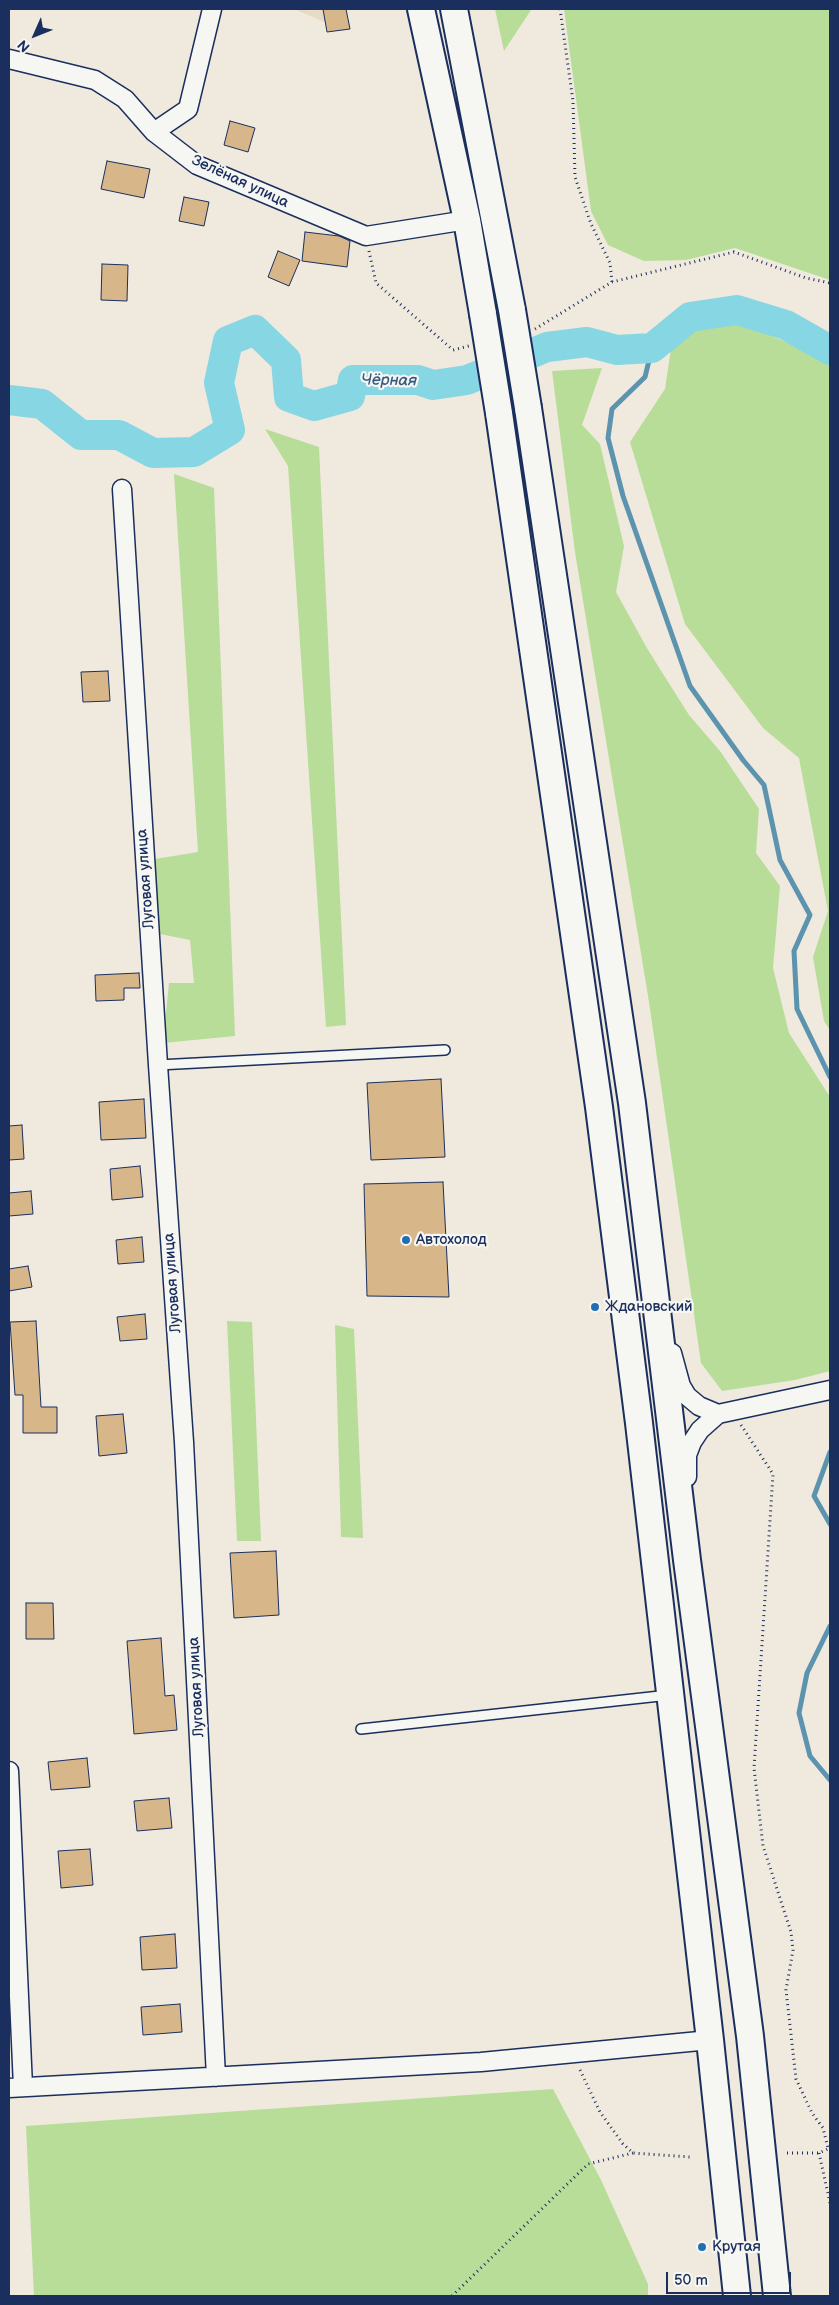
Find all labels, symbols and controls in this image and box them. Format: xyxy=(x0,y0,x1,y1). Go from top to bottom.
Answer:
north arrow xyxy=(10,10,60,60)
text: N xyxy=(14,36,34,55)
street label: Зелёная улица xyxy=(189,152,291,212)
water label: Чёрная xyxy=(361,371,417,391)
street label: Луговая улица xyxy=(134,828,158,930)
place label: Автохолод xyxy=(416,1231,487,1249)
street label: Луговая улица xyxy=(161,1232,185,1334)
marker: Автохолод xyxy=(400,1234,412,1246)
place label: Ждановский xyxy=(605,1298,693,1316)
marker: Ждановский xyxy=(589,1301,601,1313)
street label: Луговая улица xyxy=(185,1636,209,1738)
place label: Крутая xyxy=(712,2238,761,2256)
marker: Крутая xyxy=(696,2241,708,2253)
scale bar xyxy=(669,2262,794,2294)
text: 50 m xyxy=(674,2271,708,2290)

